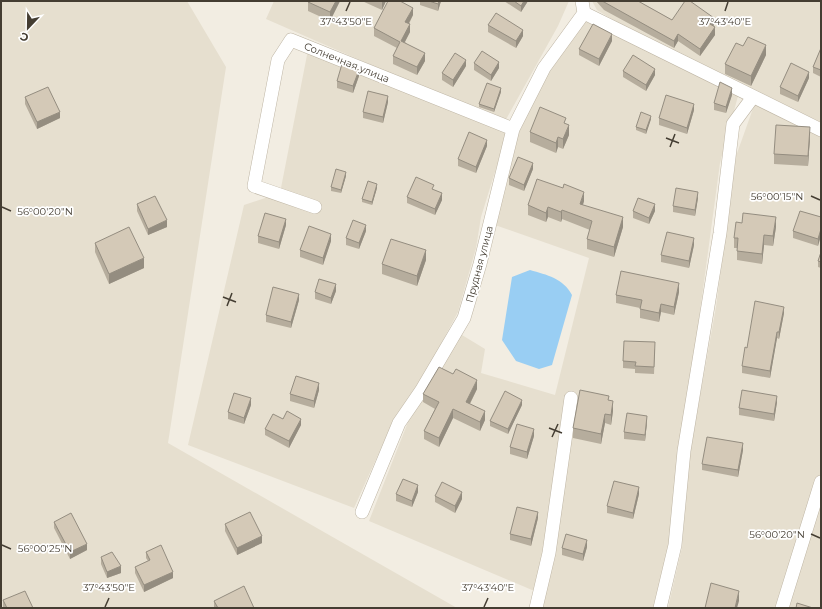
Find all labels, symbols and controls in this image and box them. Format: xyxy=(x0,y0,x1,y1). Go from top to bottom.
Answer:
north arrow xyxy=(8,8,48,48)
text: 37°43'50"E xyxy=(320,15,372,28)
text: 37°43'40"E xyxy=(699,15,752,28)
text: С xyxy=(18,29,31,45)
street label: Солнечная улица xyxy=(302,39,391,86)
text: 56°00'15"N xyxy=(751,190,803,203)
text: 56°00'20"N xyxy=(17,205,73,218)
street label: Прудная улица xyxy=(463,224,496,304)
text: 56°00'20"N xyxy=(749,528,805,541)
text: 56°00'25"N xyxy=(18,542,72,555)
text: 37°43'50"E xyxy=(83,581,135,594)
text: 37°43'40"E xyxy=(462,581,515,594)

